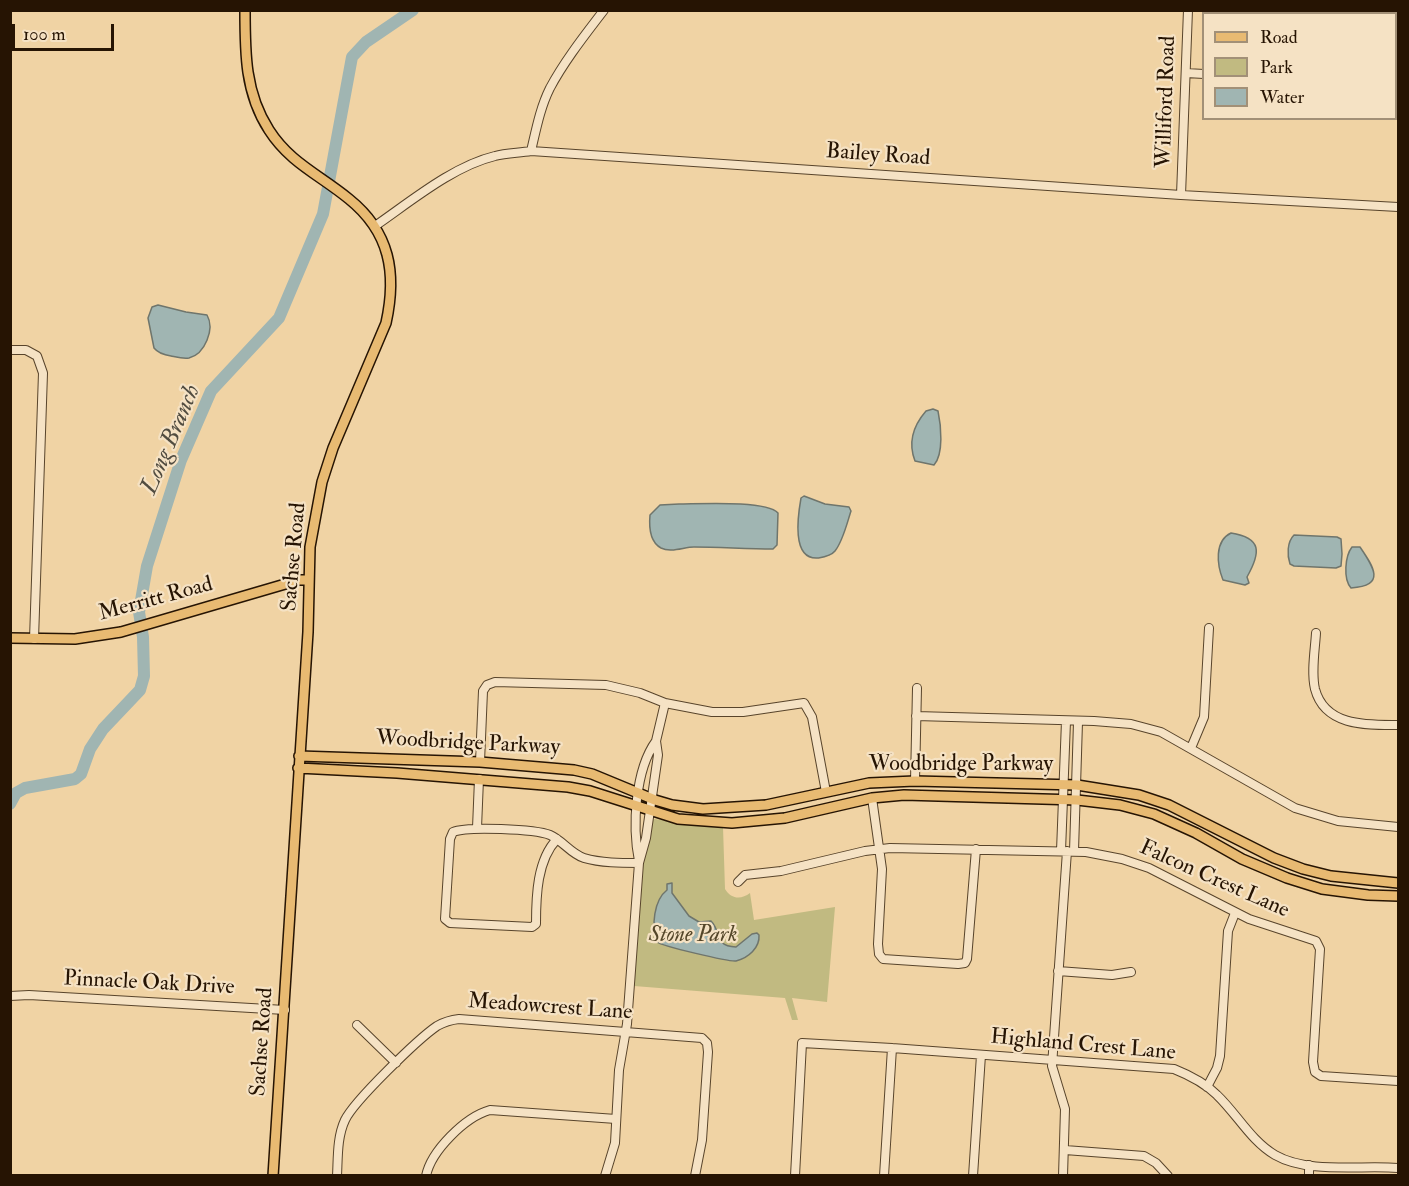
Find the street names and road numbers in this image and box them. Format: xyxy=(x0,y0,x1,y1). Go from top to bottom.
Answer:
street label: Williford Road xyxy=(1151,35,1183,169)
street label: Bailey Road xyxy=(825,139,931,173)
street label: Sachse Road xyxy=(277,502,313,612)
street label: Merritt Road xyxy=(96,572,216,628)
street label: Woodbridge Parkway xyxy=(375,726,561,762)
street label: Woodbridge Parkway xyxy=(869,752,1053,778)
street label: Falcon Crest Lane xyxy=(1135,835,1293,925)
street label: Pinnacle Oak Drive xyxy=(63,966,235,1002)
street label: Sachse Road xyxy=(246,987,280,1097)
street label: Meadowcrest Lane xyxy=(467,989,633,1027)
street label: Highland Crest Lane xyxy=(989,1025,1177,1067)

